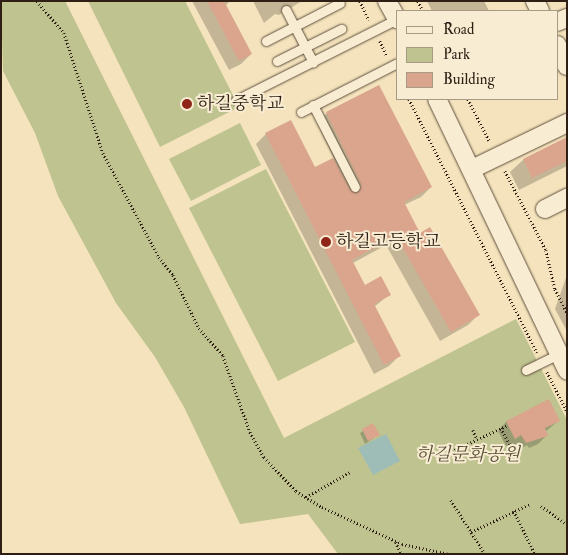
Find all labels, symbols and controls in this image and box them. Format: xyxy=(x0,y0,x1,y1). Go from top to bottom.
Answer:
legend xyxy=(396,10,558,100)
text: Road xyxy=(443,20,474,39)
text: Park xyxy=(443,45,470,64)
text: Building xyxy=(443,70,495,89)
place label: 하길중학교 xyxy=(197,93,284,115)
marker: 하길중학교 xyxy=(181,98,193,110)
place label: 하길고등학교 xyxy=(336,231,440,253)
marker: 하길고등학교 xyxy=(320,236,332,248)
park label: 하길문화공원 xyxy=(416,444,520,466)

